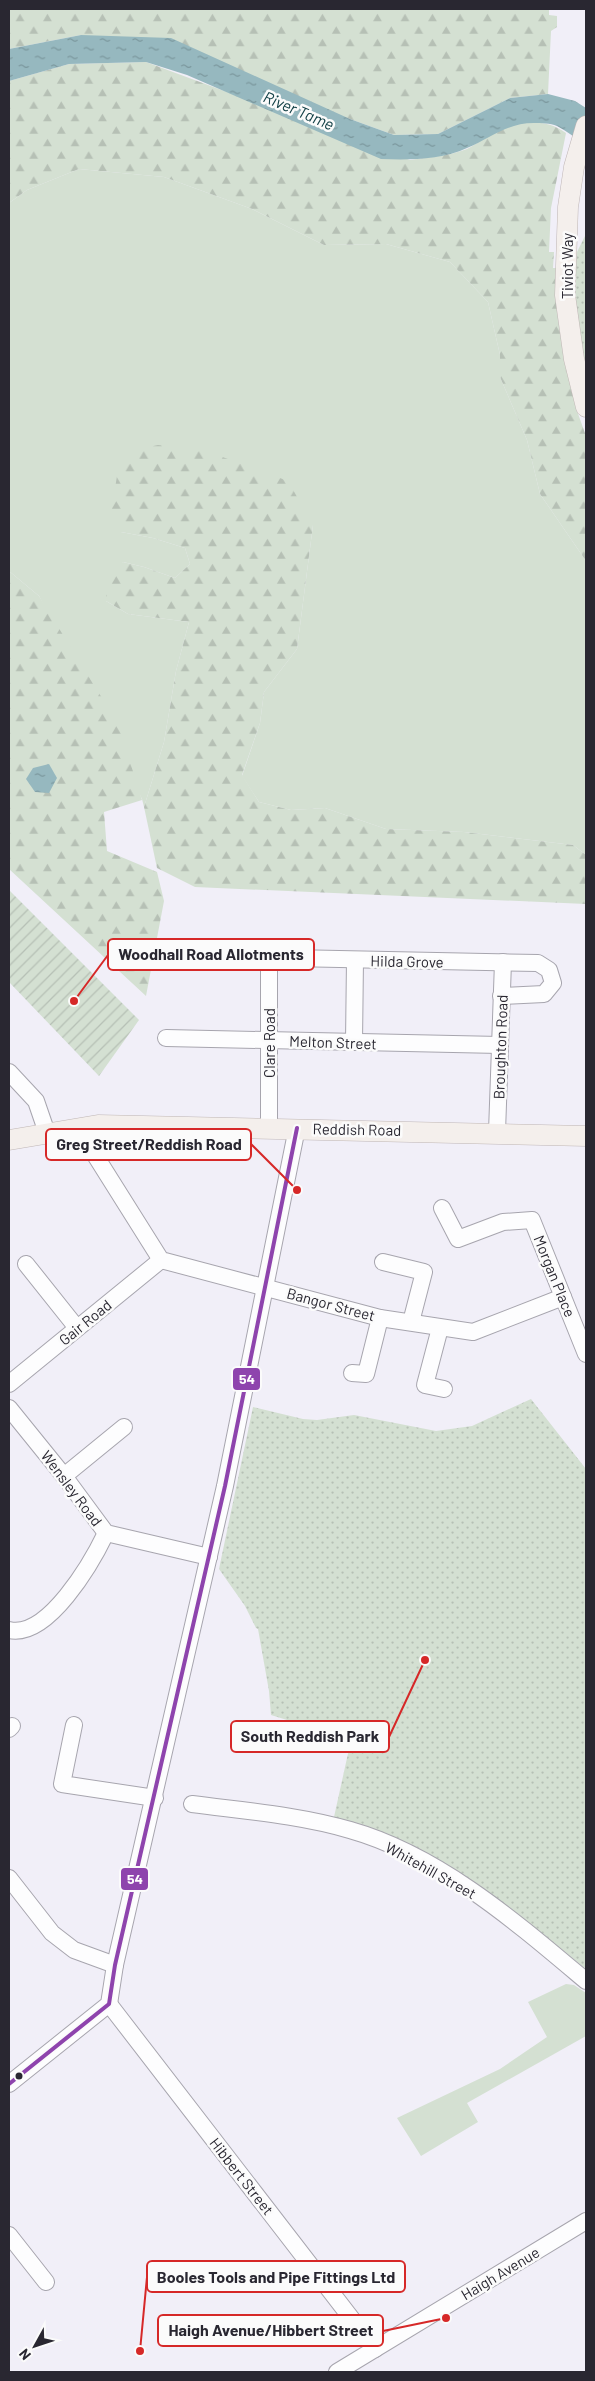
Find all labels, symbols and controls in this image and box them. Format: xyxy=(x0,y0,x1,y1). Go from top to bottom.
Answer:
water label: River Tame xyxy=(261,87,337,133)
street label: Tiviot Way xyxy=(558,233,576,299)
callout: Woodhall Road Allotments xyxy=(108,939,314,970)
text: Woodhall Road Allotments xyxy=(118,944,304,963)
street label: Hilda Grove xyxy=(370,951,444,971)
street label: Broughton Road xyxy=(489,994,511,1100)
street label: Clare Road xyxy=(260,1008,278,1078)
street label: Melton Street xyxy=(289,1031,377,1053)
street label: Reddish Road xyxy=(312,1119,402,1139)
callout: Greg Street/Reddish Road xyxy=(46,1129,251,1160)
text: Greg Street/Reddish Road xyxy=(56,1134,242,1153)
street label: Morgan Place xyxy=(530,1232,580,1320)
street label: Bangor Street xyxy=(285,1284,377,1324)
street label: Gair Road xyxy=(55,1295,115,1349)
line badge: 54 xyxy=(232,1367,261,1391)
text: 54 xyxy=(239,1370,255,1387)
street label: Wensley Road xyxy=(38,1447,106,1529)
callout: South Reddish Park xyxy=(231,1721,389,1752)
text: South Reddish Park xyxy=(241,1726,380,1745)
street label: Whitehill Street xyxy=(382,1838,480,1902)
line badge: 54 xyxy=(120,1867,149,1891)
text: 54 xyxy=(127,1870,143,1887)
unlabelled marker xyxy=(14,2071,24,2081)
street label: Hibbert Street xyxy=(206,2134,278,2218)
street label: Haigh Avenue xyxy=(458,2243,542,2303)
callout: Booles Tools and Pipe Fittings Ltd xyxy=(147,2261,405,2292)
text: Booles Tools and Pipe Fittings Ltd xyxy=(157,2267,395,2286)
callout: Haigh Avenue/Hibbert Street xyxy=(158,2315,383,2346)
text: Haigh Avenue/Hibbert Street xyxy=(169,2320,373,2339)
north arrow xyxy=(10,2321,60,2371)
text: N xyxy=(15,2346,34,2364)

